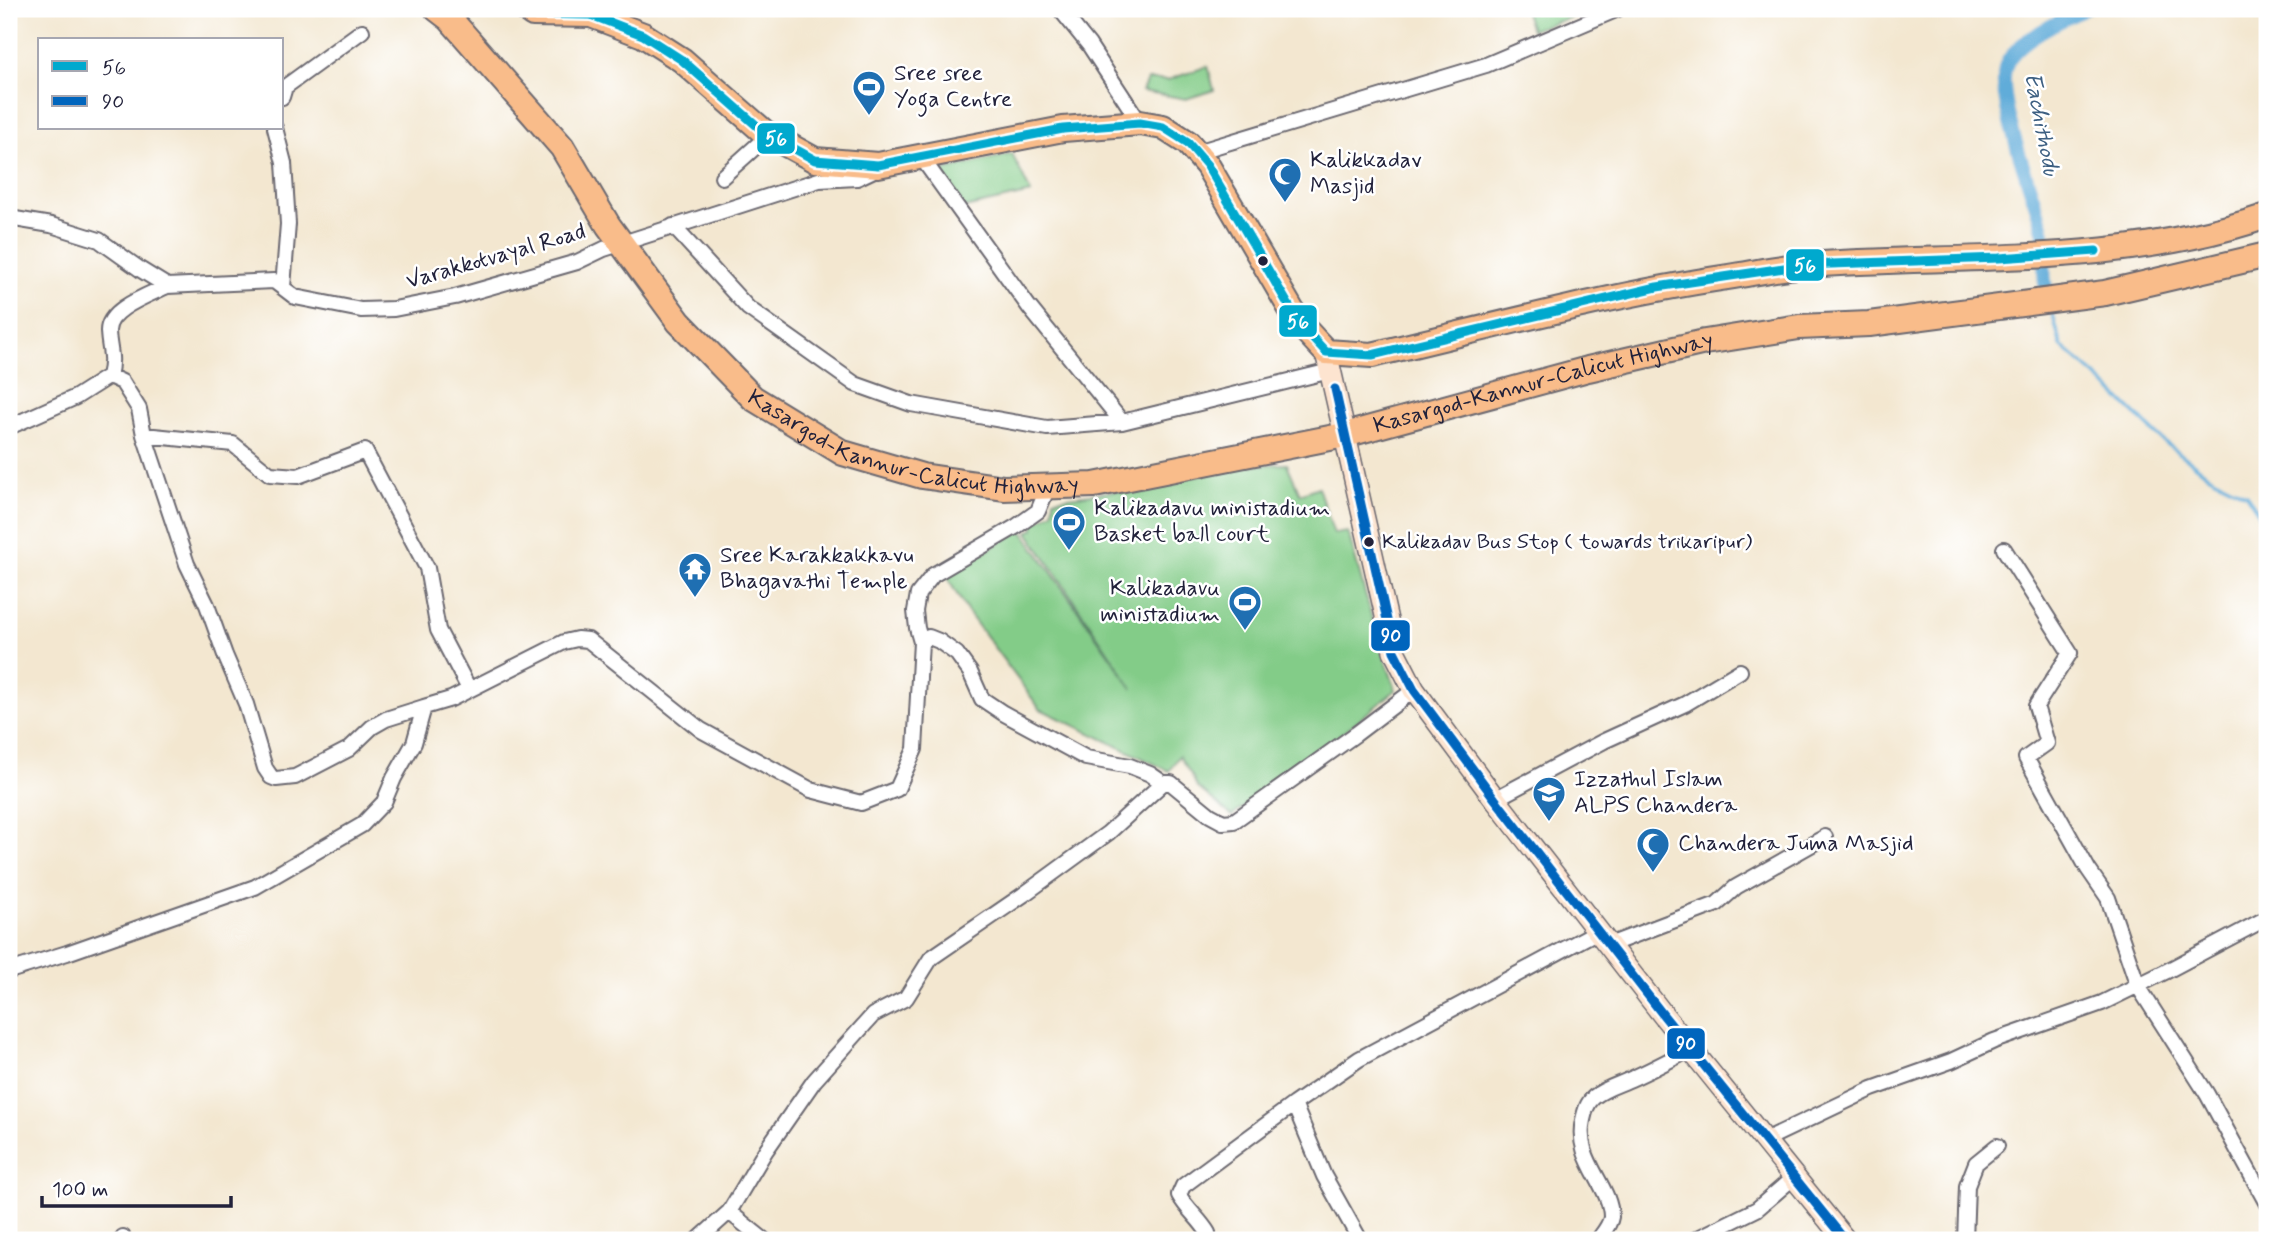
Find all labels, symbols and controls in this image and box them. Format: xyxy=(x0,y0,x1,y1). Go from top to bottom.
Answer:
legend xyxy=(38,38,284,130)
text: 56 xyxy=(102,54,126,82)
place label: Sree sree Yoga Centre xyxy=(894,59,1012,117)
sports icon: Sree sree Yoga Centre xyxy=(850,68,888,117)
water label: Eachithodu xyxy=(2016,70,2067,180)
text: 90 xyxy=(102,88,124,116)
line badge: 56 xyxy=(756,122,796,155)
text: 56 xyxy=(765,127,787,152)
place label: Kalikkadav Masjid xyxy=(1310,146,1422,202)
mosque icon: Kalikkadav Masjid xyxy=(1266,155,1304,204)
street label: Varakkotvayal Road xyxy=(403,217,589,297)
line badge: 56 xyxy=(1785,248,1825,282)
unlabelled marker xyxy=(1256,254,1270,268)
text: 56 xyxy=(1794,254,1816,279)
line badge: 56 xyxy=(1278,304,1318,338)
text: 56 xyxy=(1287,310,1309,335)
street label: Kasargod-Kannur-Calicut Highway xyxy=(1370,326,1715,442)
street label: Kasargod-Kannur-Calicut Highway xyxy=(742,383,1079,504)
place label: Kalikadavu ministadium Basket ball court xyxy=(1094,494,1330,550)
sports icon: Kalikadavu ministadium Basket ball court xyxy=(1050,503,1088,552)
place label: Kalikadav Bus Stop ( towards trikaripur) xyxy=(1382,528,1753,556)
marker: Kalikadav Bus Stop ( towards trikaripur) xyxy=(1362,535,1376,549)
place label: Sree Karakkakkavu Bhagavathi Temple xyxy=(720,541,914,599)
temple icon: Sree Karakkakkavu Bhagavathi Temple xyxy=(676,550,714,599)
place label: Kalikadavu ministadium xyxy=(1100,574,1220,630)
sports icon: Kalikadavu ministadium xyxy=(1226,583,1264,632)
line badge: 90 xyxy=(1370,619,1411,652)
text: 90 xyxy=(1381,624,1401,649)
place label: Izzathul Islam ALPS Chandera xyxy=(1574,765,1737,821)
school or university icon: Izzathul Islam ALPS Chandera xyxy=(1530,774,1568,823)
mosque icon: Chandera Juma Masjid xyxy=(1634,825,1672,874)
place label: Chandera Juma Masjid xyxy=(1678,829,1914,859)
line badge: 90 xyxy=(1666,1027,1706,1060)
text: 90 xyxy=(1676,1032,1696,1057)
scale bar xyxy=(42,1165,231,1209)
text: 100 m xyxy=(52,1176,108,1204)

